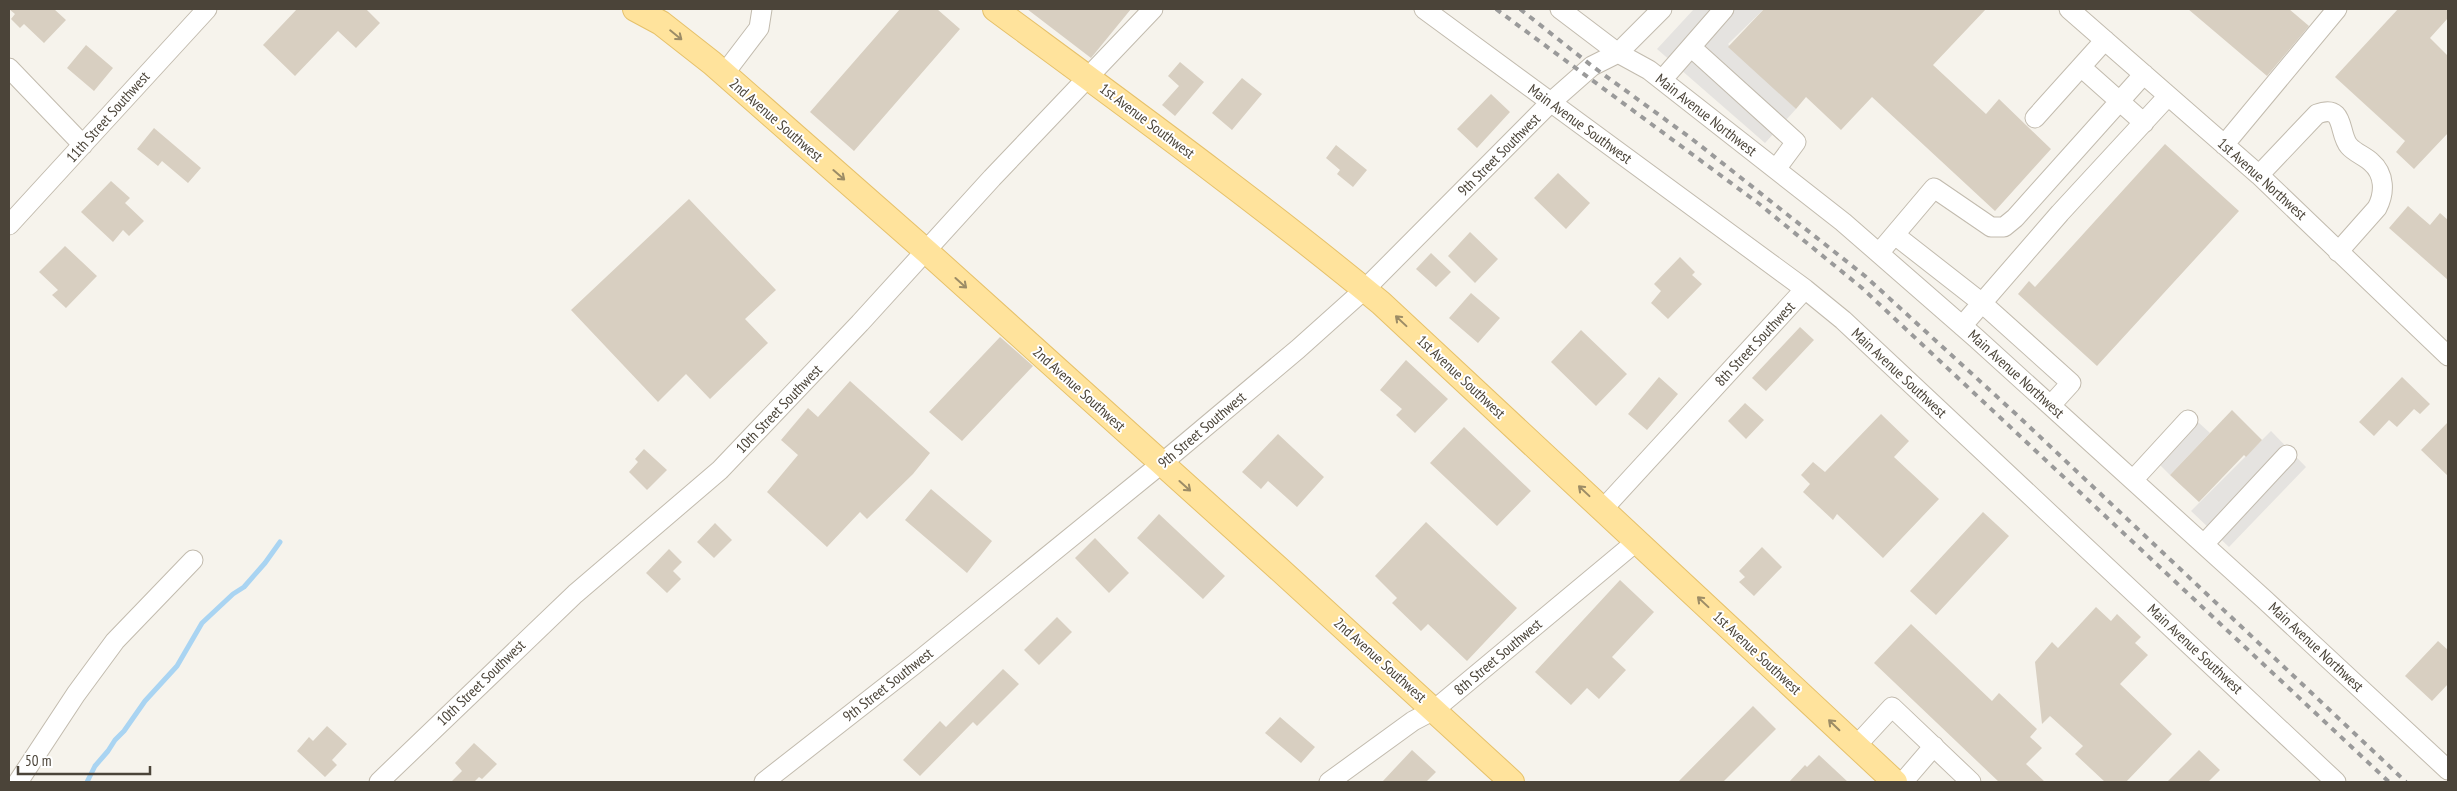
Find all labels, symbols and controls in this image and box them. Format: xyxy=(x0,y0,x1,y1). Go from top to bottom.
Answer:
one-way arrow xyxy=(670,29,683,40)
street label: 11th Street Southwest xyxy=(62,67,153,166)
street label: Main Avenue Northwest xyxy=(1652,69,1761,160)
street label: 2nd Avenue Southwest xyxy=(726,74,827,165)
street label: 1st Avenue Southwest xyxy=(1096,79,1199,163)
street label: Main Avenue Southwest xyxy=(1525,80,1636,168)
street label: 9th Street Southwest xyxy=(1453,109,1544,200)
street label: 1st Avenue Northwest xyxy=(2214,134,2311,224)
one-way arrow xyxy=(833,169,846,181)
one-way arrow xyxy=(954,277,967,289)
street label: 8th Street Southwest xyxy=(1710,297,1799,390)
one-way arrow xyxy=(1394,315,1407,327)
street label: Main Avenue Southwest xyxy=(1848,324,1951,422)
street label: Main Avenue Northwest xyxy=(1964,325,2068,422)
street label: 1st Avenue Southwest xyxy=(1413,331,1510,422)
street label: 2nd Avenue Southwest xyxy=(1029,342,1130,435)
street label: 10th Street Southwest xyxy=(732,360,826,457)
street label: 9th Street Southwest xyxy=(1154,387,1250,472)
one-way arrow xyxy=(1179,480,1192,491)
one-way arrow xyxy=(1577,485,1590,497)
one-way arrow xyxy=(1696,596,1709,608)
street label: Main Avenue Northwest xyxy=(2265,598,2368,696)
street label: Main Avenue Southwest xyxy=(2144,600,2247,698)
street label: 1st Avenue Southwest xyxy=(1709,607,1806,698)
street label: 2nd Avenue Southwest xyxy=(1330,613,1431,706)
street label: 8th Street Southwest xyxy=(1450,614,1546,699)
street label: 10th Street Southwest xyxy=(432,636,529,730)
street label: 9th Street Southwest xyxy=(839,644,937,726)
one-way arrow xyxy=(1828,719,1840,731)
scale bar xyxy=(18,744,150,776)
text: 50 m xyxy=(25,751,51,770)

